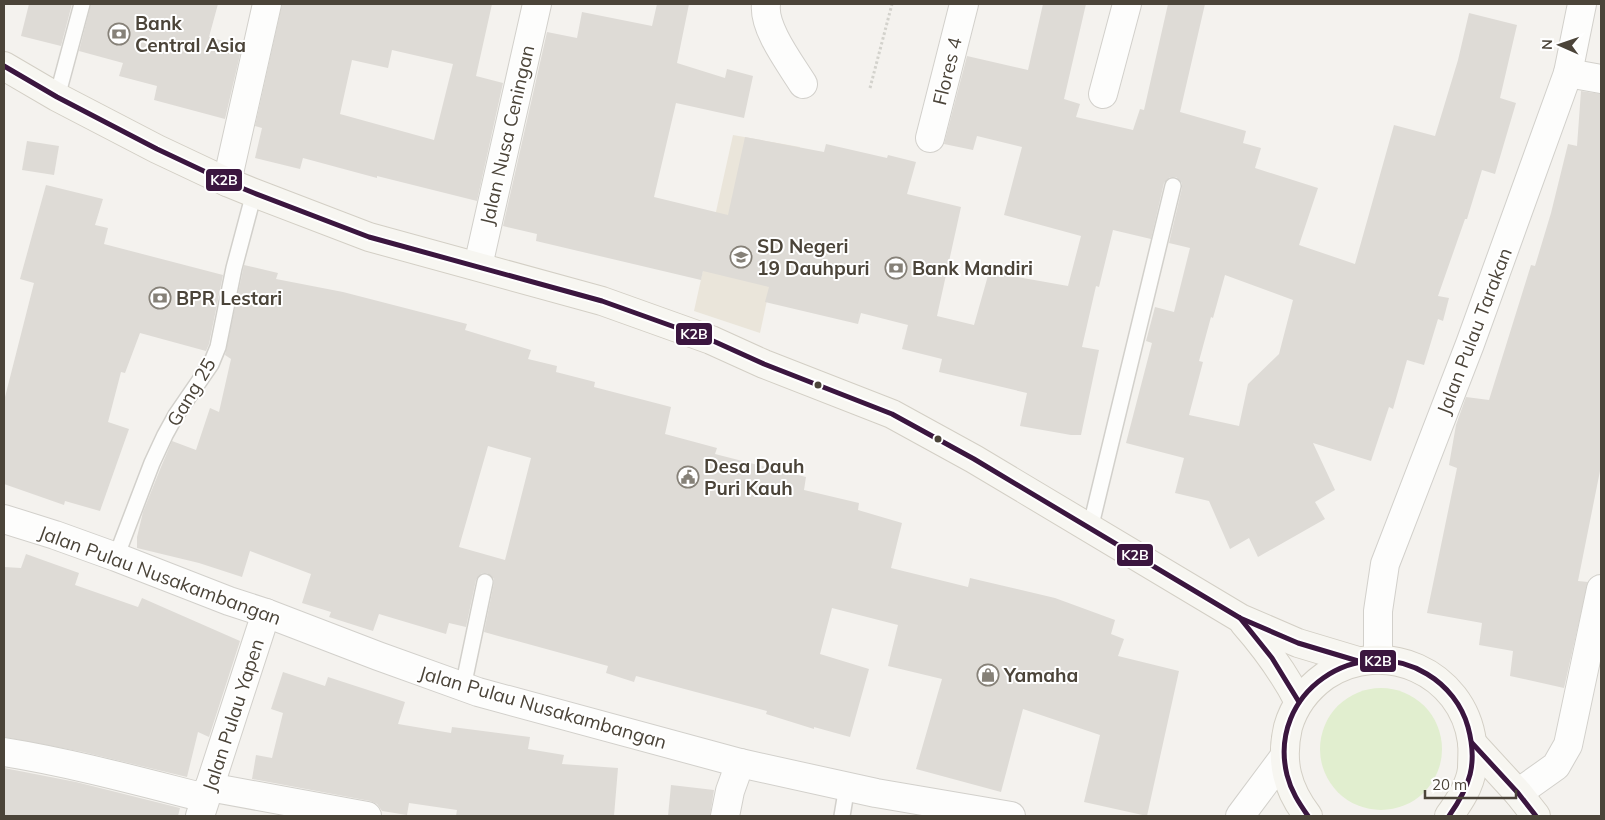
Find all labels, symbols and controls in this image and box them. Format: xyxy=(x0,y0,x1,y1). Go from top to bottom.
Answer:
place label: Bank Central Asia xyxy=(135,11,246,57)
north arrow xyxy=(1535,20,1585,70)
bank icon: Bank Central Asia xyxy=(107,22,131,46)
street label: Flores 4 xyxy=(927,35,967,107)
text: N xyxy=(1538,39,1556,50)
street label: Jalan Nusa Ceningan xyxy=(475,43,539,227)
line badge: K2B xyxy=(205,168,243,192)
text: K2B xyxy=(210,171,238,189)
place label: SD Negeri 19 Dauhpuri xyxy=(757,234,870,280)
street label: Jalan Pulau Tarakan xyxy=(1431,244,1517,418)
school or university icon: SD Negeri 19 Dauhpuri xyxy=(729,245,753,269)
bank icon: Bank Mandiri xyxy=(884,256,908,280)
place label: Bank Mandiri xyxy=(912,256,1033,280)
bank icon: BPR Lestari xyxy=(148,286,172,310)
place label: BPR Lestari xyxy=(176,286,282,310)
line badge: K2B xyxy=(675,322,713,346)
text: K2B xyxy=(680,325,708,343)
street label: Gang 25 xyxy=(161,353,221,431)
unlabelled marker xyxy=(813,380,823,390)
unlabelled marker xyxy=(933,434,943,444)
place label: Desa Dauh Puri Kauh xyxy=(704,454,804,500)
public building icon: Desa Dauh Puri Kauh xyxy=(676,465,700,489)
street label: Jalan Pulau Nusakambangan xyxy=(35,520,285,630)
line badge: K2B xyxy=(1116,543,1154,567)
text: K2B xyxy=(1121,546,1149,564)
street label: Jalan Pulau Yapen xyxy=(197,636,269,794)
line badge: K2B xyxy=(1359,649,1397,673)
text: K2B xyxy=(1364,652,1392,670)
street label: Jalan Pulau Nusakambangan xyxy=(416,660,670,754)
shop icon: Yamaha xyxy=(976,663,1000,687)
place label: Yamaha xyxy=(1003,663,1078,687)
scale bar xyxy=(1425,768,1516,800)
text: 20 m xyxy=(1432,775,1467,794)

